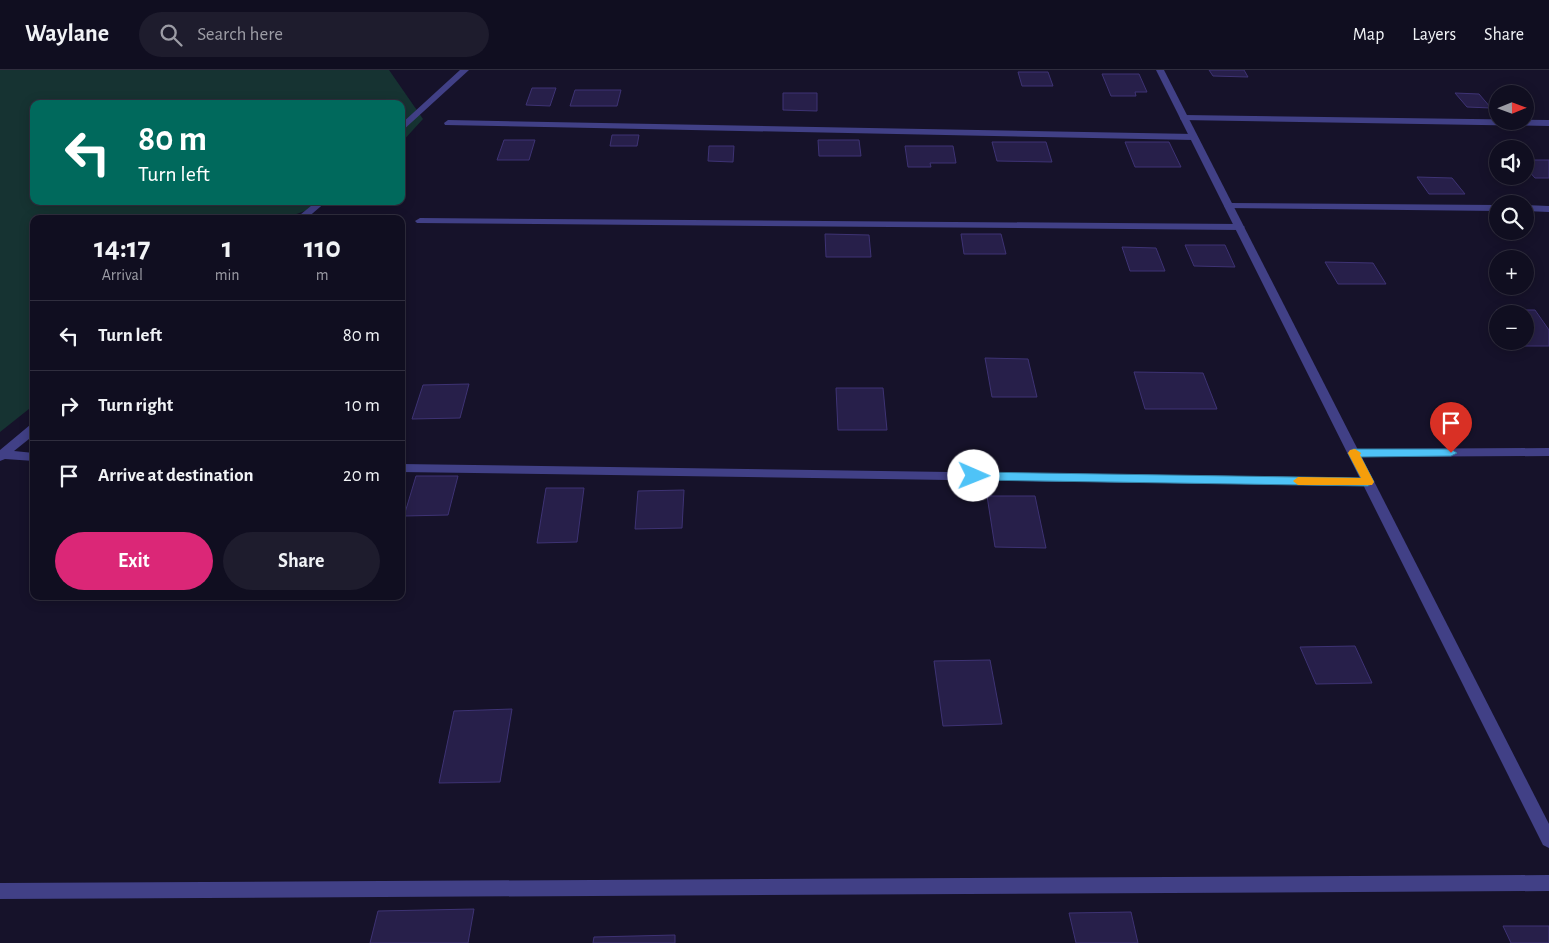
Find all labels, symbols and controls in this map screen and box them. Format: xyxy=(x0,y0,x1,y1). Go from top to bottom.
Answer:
search box xyxy=(139,12,489,57)
icon: search xyxy=(157,21,185,49)
text: Waylane xyxy=(25,22,109,46)
text: Search here xyxy=(197,25,283,44)
text: Map xyxy=(1353,26,1384,44)
text: Layers xyxy=(1412,26,1456,44)
text: Share xyxy=(1484,26,1524,44)
north arrow xyxy=(1489,85,1534,130)
map controls xyxy=(1489,85,1534,350)
icon: left xyxy=(55,120,120,185)
text: 80 m xyxy=(138,122,207,157)
button: sound xyxy=(1489,140,1534,185)
text: Turn left xyxy=(138,163,210,185)
button: search xyxy=(1489,195,1534,240)
text: 14:17 xyxy=(94,233,151,263)
text: 1 xyxy=(222,233,233,263)
text: 110 xyxy=(304,233,341,263)
button: + xyxy=(1489,250,1534,295)
text: Arrival xyxy=(102,267,143,283)
text: min xyxy=(215,267,240,283)
text: m xyxy=(316,267,329,283)
button: − xyxy=(1489,305,1534,350)
icon: left xyxy=(55,322,83,350)
text: Turn left xyxy=(98,326,162,345)
text: 80 m xyxy=(343,326,380,345)
icon: right xyxy=(55,392,83,420)
text: Turn right xyxy=(98,396,173,415)
text: 10 m xyxy=(345,396,380,415)
pin xyxy=(1430,402,1472,453)
icon: arrive xyxy=(1437,409,1465,437)
position arrow xyxy=(947,449,999,501)
icon: arrive xyxy=(55,462,83,490)
text: Arrive at destination xyxy=(98,466,254,485)
text: 20 m xyxy=(343,466,380,485)
button: Exit xyxy=(55,532,213,590)
button: Share xyxy=(223,532,380,590)

